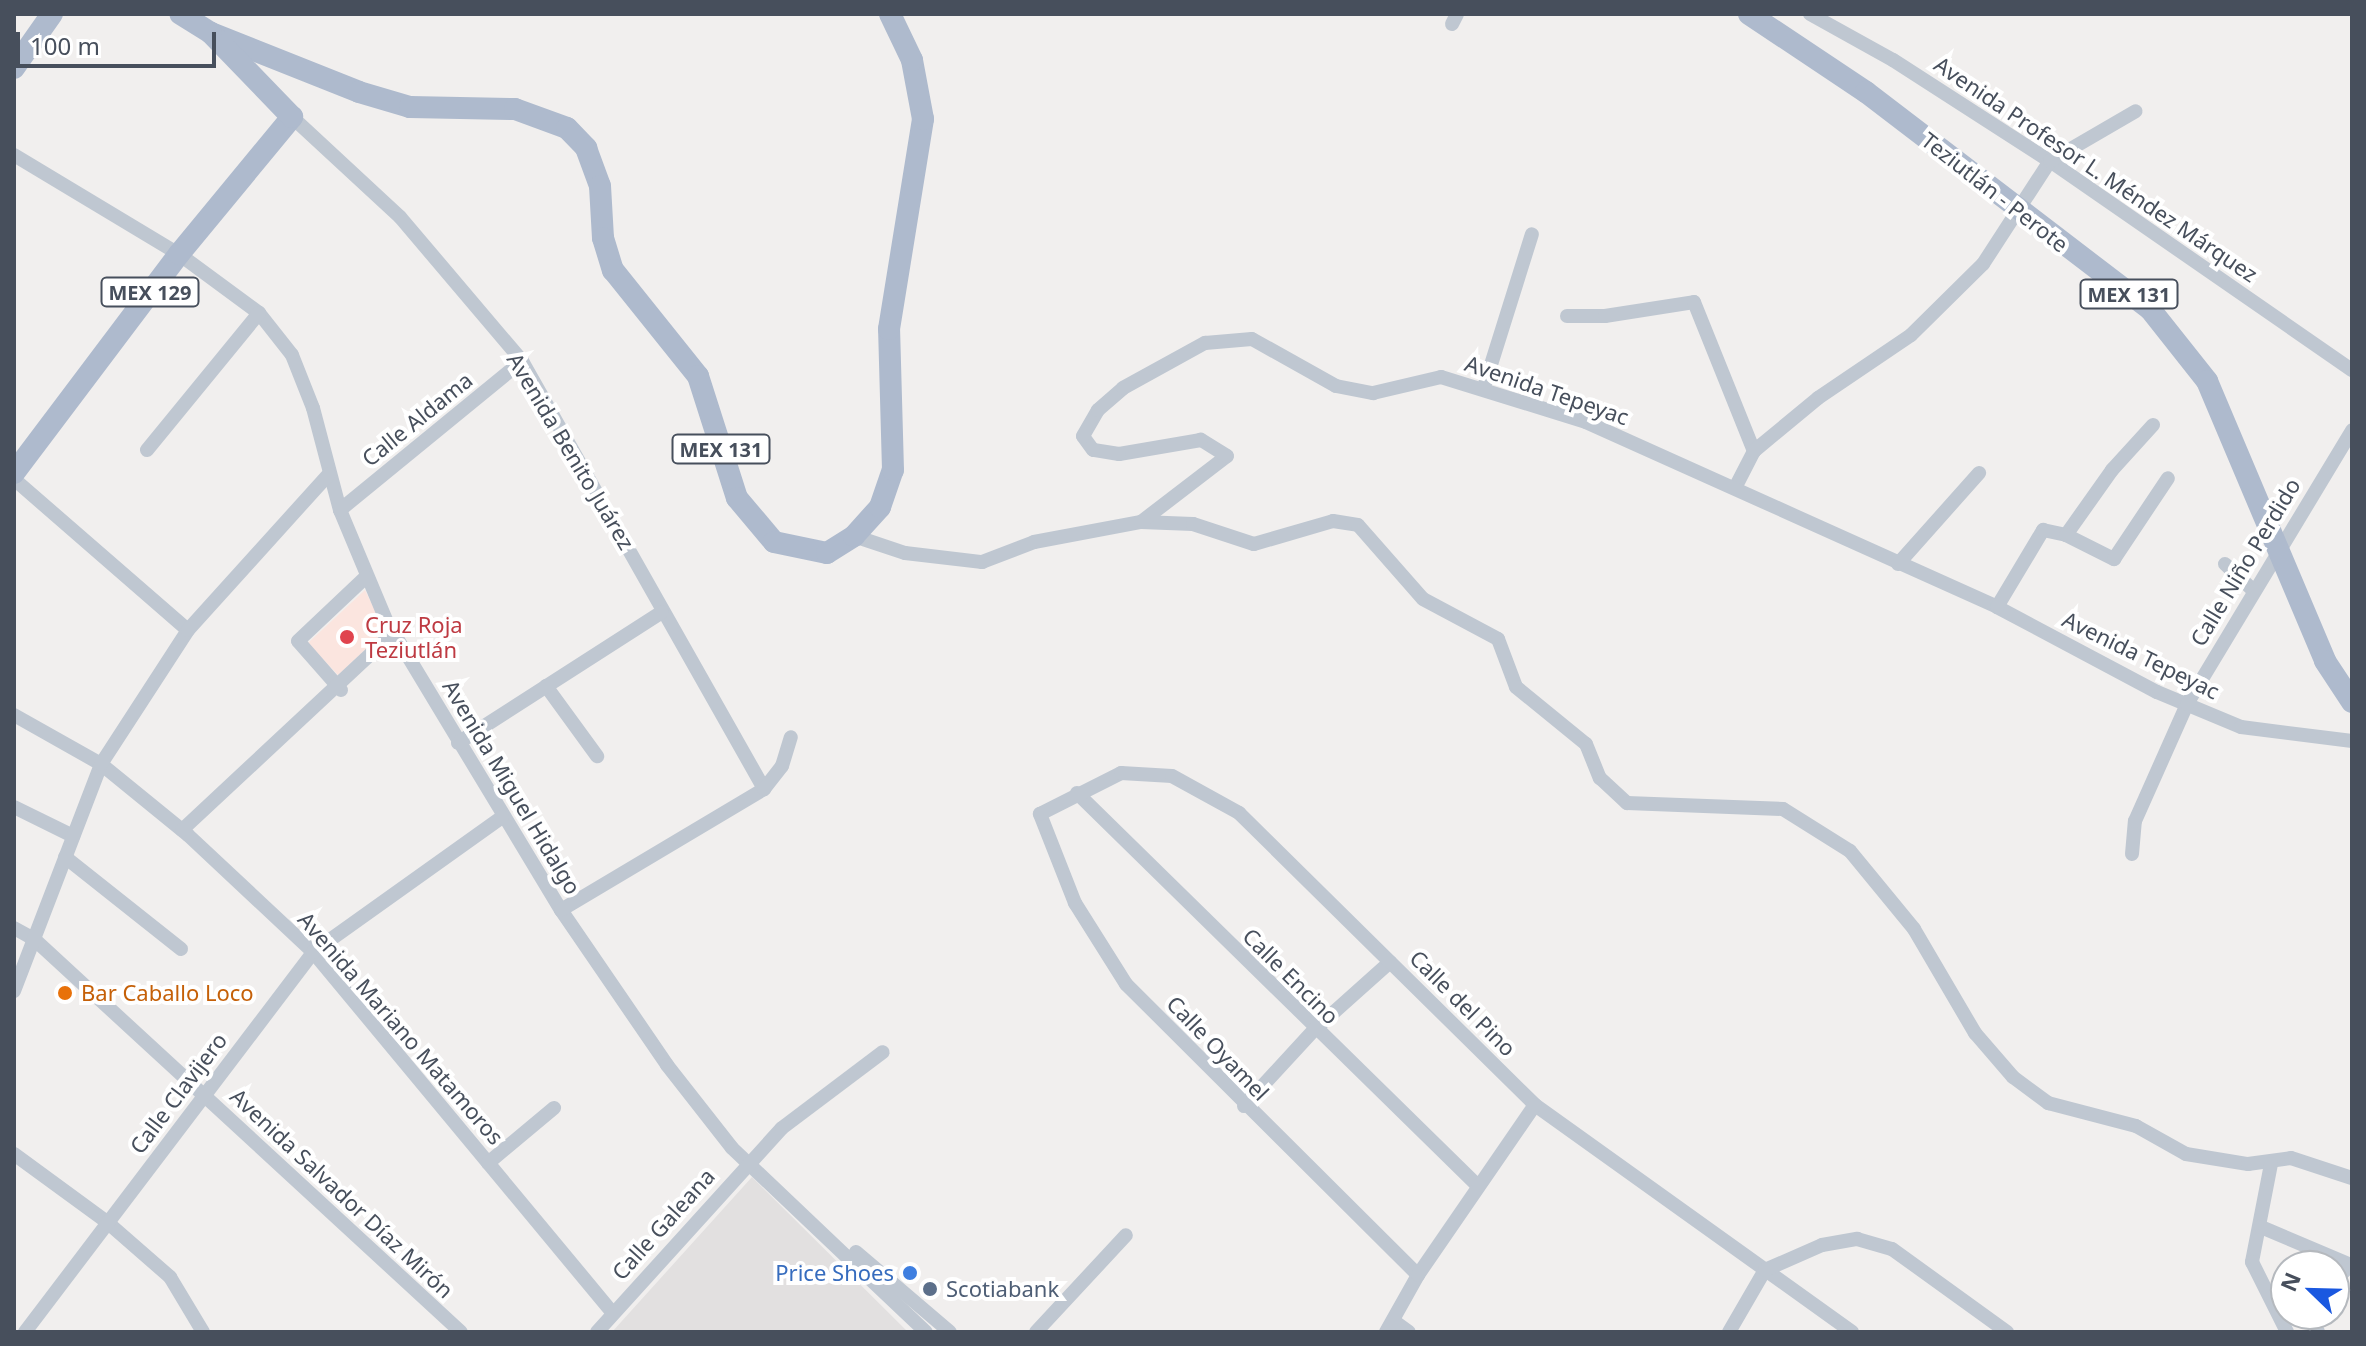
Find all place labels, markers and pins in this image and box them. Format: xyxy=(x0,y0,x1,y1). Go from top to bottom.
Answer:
place label: Cruz Roja Teziutlán xyxy=(365,611,463,662)
marker: Cruz Roja Teziutlán xyxy=(336,626,358,648)
place label: Bar Caballo Loco xyxy=(81,980,254,1006)
marker: Bar Caballo Loco xyxy=(56,984,74,1002)
place label: Price Shoes xyxy=(775,1260,894,1286)
marker: Price Shoes xyxy=(901,1264,919,1282)
place label: Scotiabank xyxy=(946,1276,1059,1302)
marker: Scotiabank xyxy=(921,1280,939,1298)

